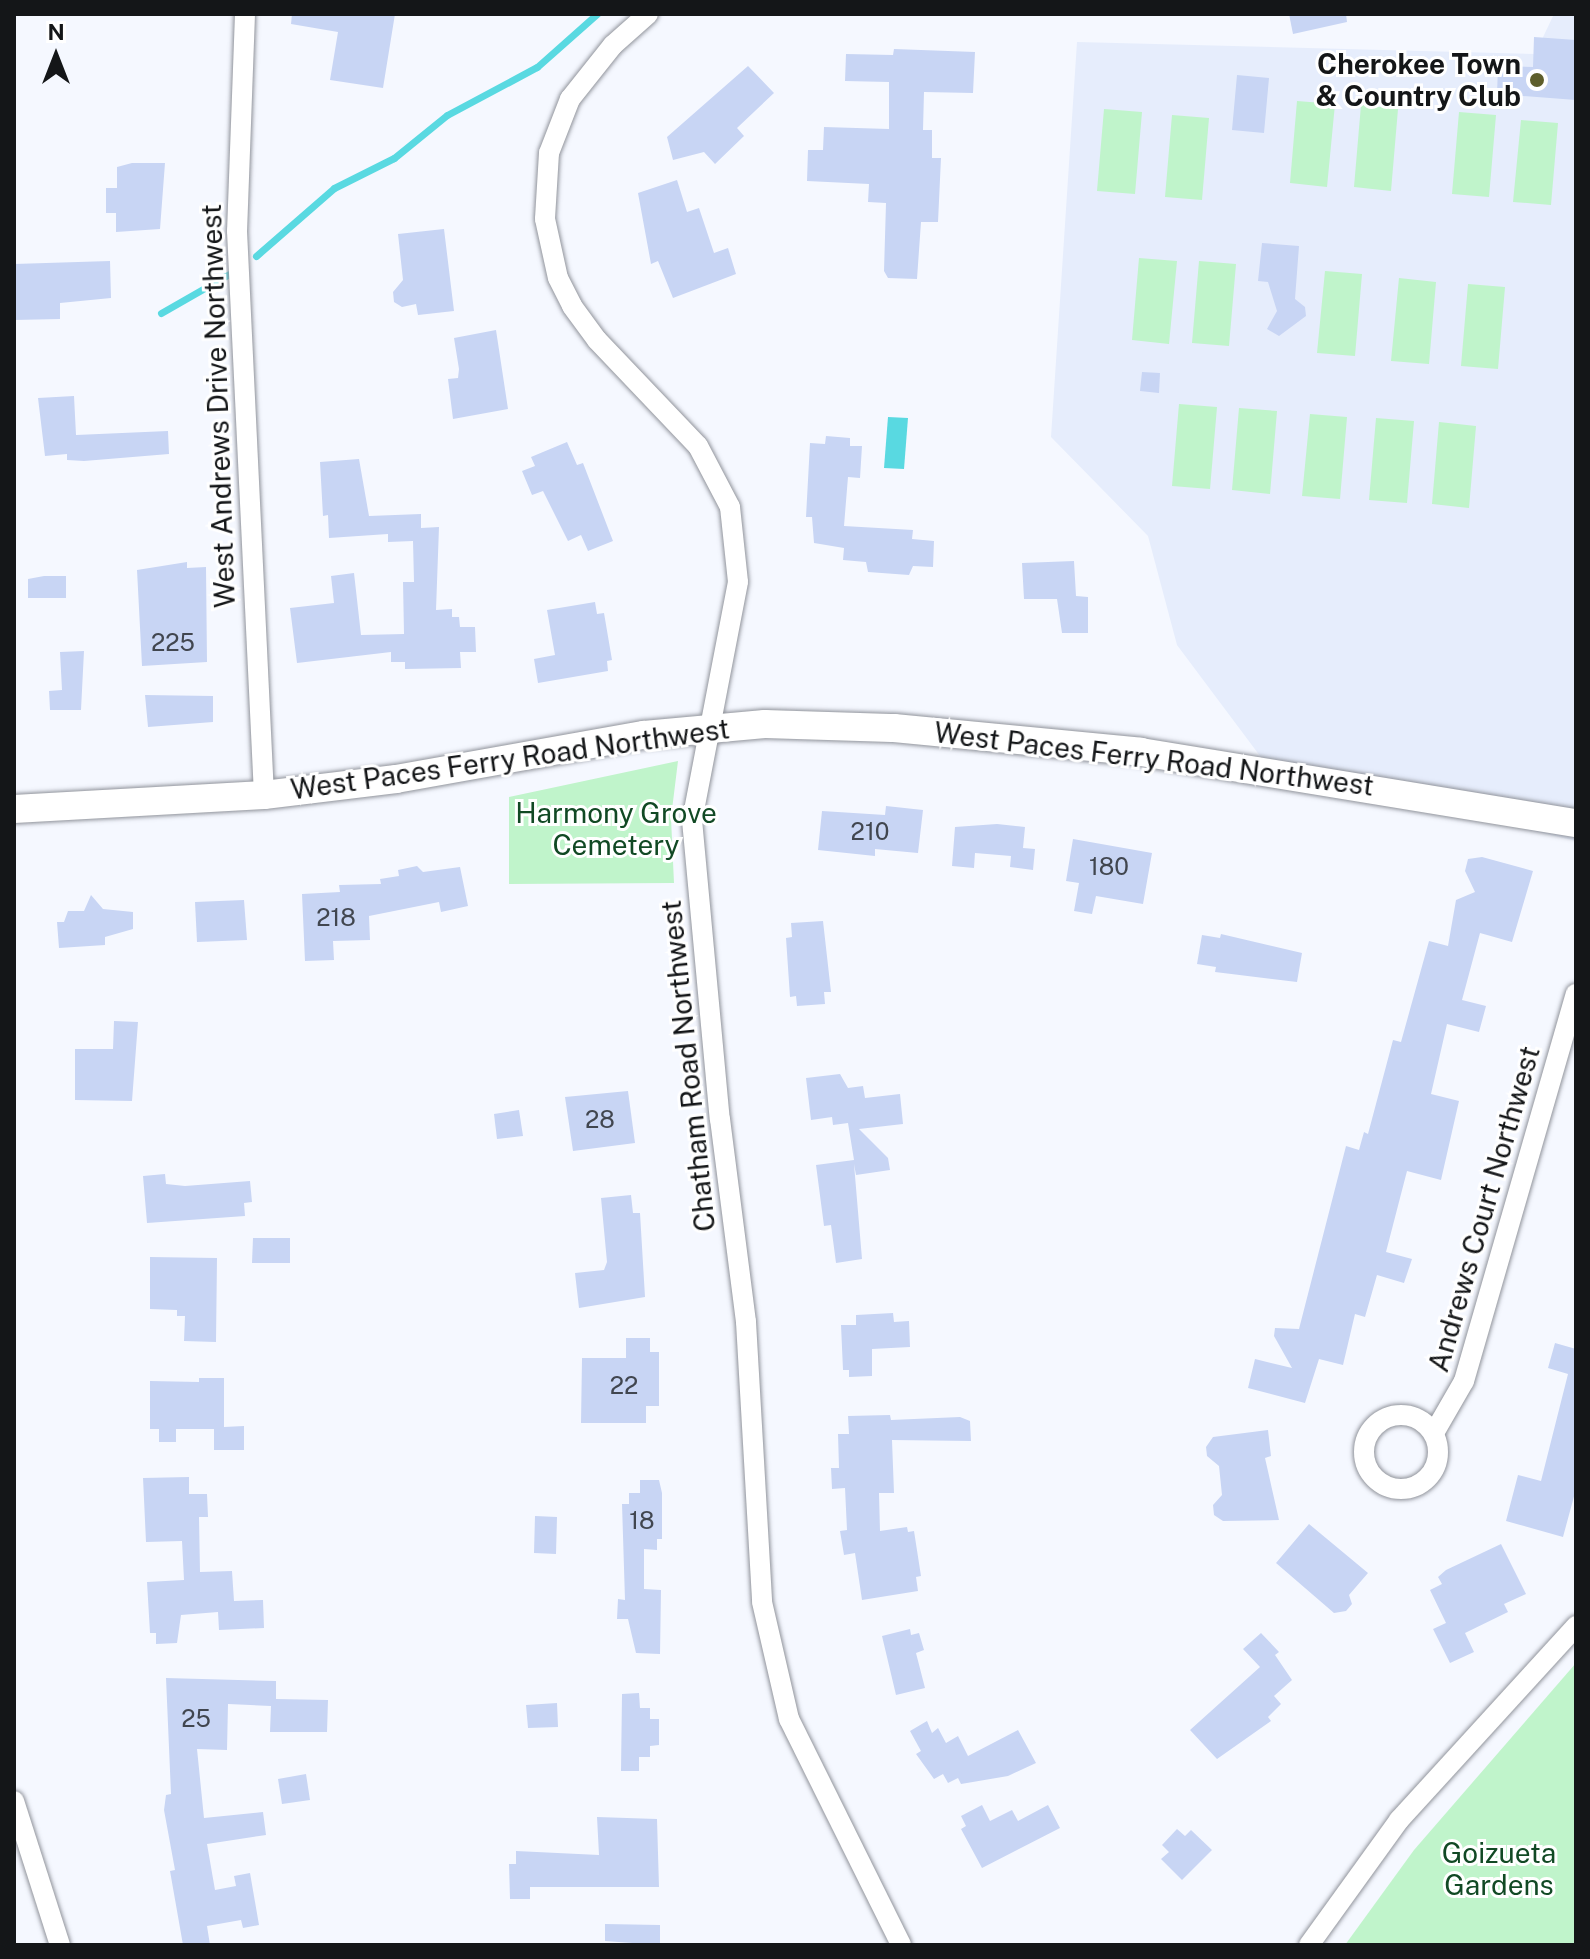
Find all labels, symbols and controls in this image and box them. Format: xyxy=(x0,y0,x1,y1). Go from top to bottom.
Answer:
north arrow xyxy=(16,16,96,96)
text: N xyxy=(47,19,65,45)
place label: Cherokee Town & Country Club xyxy=(1315,47,1521,113)
marker: Cherokee Town & Country Club xyxy=(1528,71,1546,89)
street label: West Andrews Drive Northwest xyxy=(194,203,242,609)
house number: 225 xyxy=(151,629,195,657)
street label: West Paces Ferry Road Northwest xyxy=(288,712,732,806)
street label: West Paces Ferry Road Northwest xyxy=(932,715,1376,803)
park label: Harmony Grove Cemetery xyxy=(515,796,717,862)
house number: 210 xyxy=(851,818,889,846)
house number: 180 xyxy=(1089,853,1129,881)
street label: Chatham Road Northwest xyxy=(654,899,722,1233)
house number: 218 xyxy=(316,904,356,932)
street label: Andrews Court Northwest xyxy=(1421,1042,1547,1376)
house number: 28 xyxy=(585,1106,615,1134)
house number: 22 xyxy=(610,1372,638,1400)
house number: 18 xyxy=(629,1507,655,1535)
house number: 25 xyxy=(181,1705,211,1733)
park label: Goizueta Gardens xyxy=(1442,1836,1556,1902)

